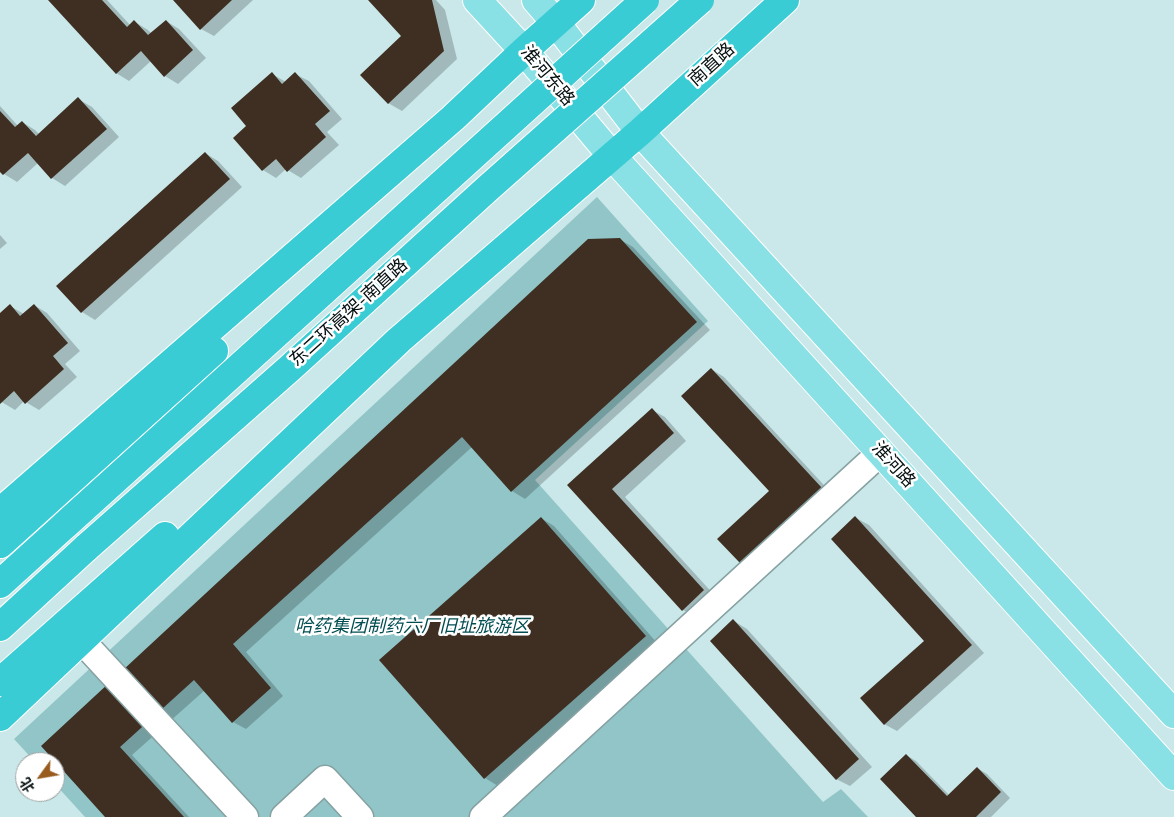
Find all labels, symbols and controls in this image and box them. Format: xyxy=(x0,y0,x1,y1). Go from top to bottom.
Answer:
street label: 南直路 xyxy=(686,40,740,92)
street label: 淮河东路 xyxy=(515,42,577,112)
street label: 东二环高架-南直路 xyxy=(287,256,413,372)
street label: 淮河路 xyxy=(866,439,918,493)
park label: 哈药集团制药六厂旧址旅游区 xyxy=(295,617,529,639)
north arrow xyxy=(15,752,65,802)
text: 北 xyxy=(15,773,40,796)

